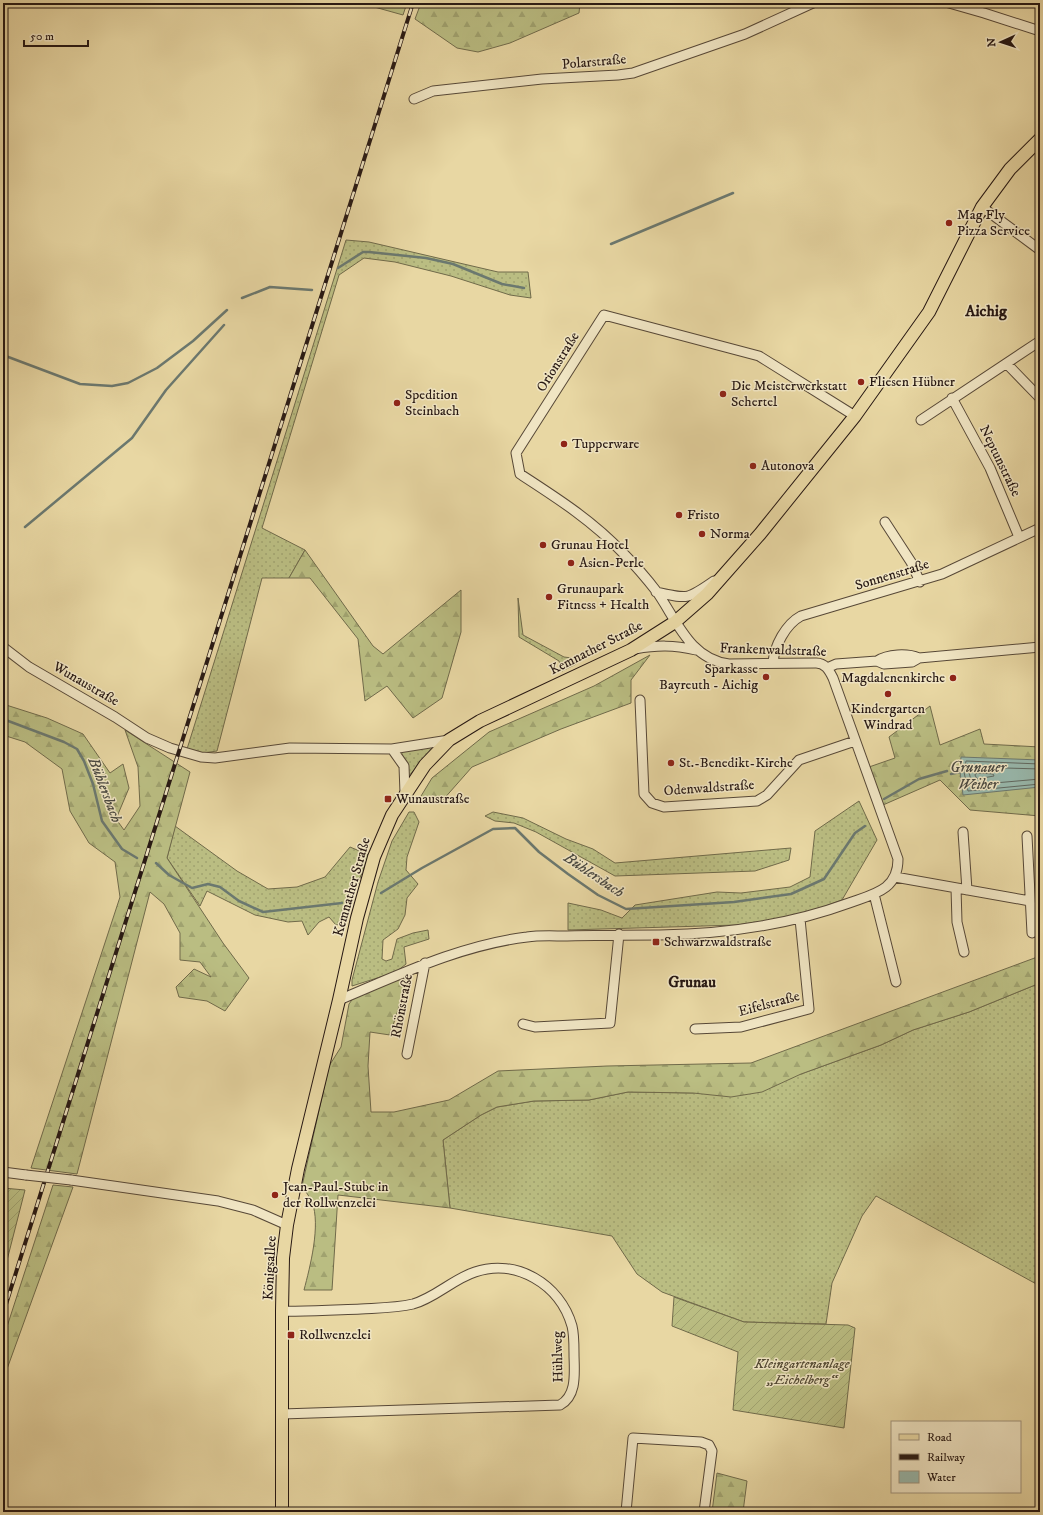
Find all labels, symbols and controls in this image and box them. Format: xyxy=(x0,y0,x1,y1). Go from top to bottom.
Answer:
scale bar xyxy=(24,22,88,48)
north arrow xyxy=(981,22,1021,62)
text: 50 m xyxy=(30,29,54,44)
text: N xyxy=(985,38,999,47)
street label: Polarstraße xyxy=(561,50,627,74)
place label: Mag Fly Pizza Service xyxy=(957,206,1030,240)
marker: Mag Fly Pizza Service xyxy=(944,218,954,228)
district label: Aichig xyxy=(964,301,1008,321)
street label: Orionstraße xyxy=(532,328,584,395)
place label: Fliesen Hübner xyxy=(869,373,956,391)
place label: Die Meisterwerkstatt Schertel xyxy=(731,377,848,411)
marker: Fliesen Hübner xyxy=(856,377,866,387)
place label: Spedition Steinbach xyxy=(405,386,460,420)
marker: Die Meisterwerkstatt Schertel xyxy=(718,389,728,399)
marker: Spedition Steinbach xyxy=(392,398,402,408)
street label: Neptunstraße xyxy=(975,422,1025,500)
place label: Tupperware xyxy=(572,435,640,453)
marker: Tupperware xyxy=(559,439,569,449)
place label: Autonova xyxy=(761,457,814,475)
marker: Autonova xyxy=(748,461,758,471)
place label: Fristo xyxy=(687,506,720,524)
marker: Fristo xyxy=(674,510,684,520)
place label: Norma xyxy=(710,525,750,543)
marker: Norma xyxy=(697,529,707,539)
place label: Grunau Hotel xyxy=(551,536,629,554)
marker: Grunau Hotel xyxy=(538,540,548,550)
place label: Asien-Perle xyxy=(579,554,644,572)
street label: Sonnenstraße xyxy=(853,555,931,595)
marker: Asien-Perle xyxy=(566,558,576,568)
place label: Grunaupark Fitness + Health xyxy=(557,580,650,614)
marker: Grunaupark Fitness + Health xyxy=(544,592,554,602)
street label: Kemnather Straße xyxy=(546,617,646,679)
street label: Frankenwaldstraße xyxy=(719,639,827,661)
street label: Wunaustraße xyxy=(49,657,123,710)
place label: Sparkasse Bayreuth - Aichig xyxy=(659,660,758,694)
place label: Magdalenenkirche xyxy=(841,669,945,687)
marker: Sparkasse Bayreuth - Aichig xyxy=(761,672,771,682)
marker: Magdalenenkirche xyxy=(948,673,958,683)
marker: Kindergarten Windrad xyxy=(883,689,893,699)
place label: Kindergarten Windrad xyxy=(851,700,926,734)
water label: Bühlersbach xyxy=(84,754,126,825)
place label: St.-Benedikt-Kirche xyxy=(679,754,793,772)
marker: St.-Benedikt-Kirche xyxy=(666,758,676,768)
water label: Grunauer Weiher xyxy=(950,758,1007,794)
street label: Odenwaldstraße xyxy=(663,776,755,800)
place label: Wunaustraße xyxy=(395,790,470,808)
marker: Wunaustraße xyxy=(383,794,393,804)
street label: Kemnather Straße xyxy=(329,835,375,939)
water label: Bühlersbach xyxy=(560,847,628,902)
place label: Schwarzwaldstraße xyxy=(664,933,772,951)
marker: Schwarzwaldstraße xyxy=(651,937,661,947)
street label: Rhönstraße xyxy=(387,972,417,1040)
district label: Grunau xyxy=(668,972,716,992)
street label: Eifelstraße xyxy=(736,987,802,1021)
place label: Jean-Paul-Stube in der Rollwenzelei xyxy=(281,1178,389,1212)
marker: Jean-Paul-Stube in der Rollwenzelei xyxy=(270,1190,280,1200)
street label: Königsallee xyxy=(259,1235,281,1301)
place label: Rollwenzelei xyxy=(299,1326,371,1344)
marker: Rollwenzelei xyxy=(286,1330,296,1340)
street label: Hühlweg xyxy=(549,1331,567,1383)
park label: Kleingartenanlage „Eichelberg“ xyxy=(753,1355,851,1389)
legend xyxy=(891,1421,1021,1493)
text: Road xyxy=(927,1430,952,1445)
text: Railway xyxy=(927,1450,965,1465)
text: Water xyxy=(926,1470,956,1485)

